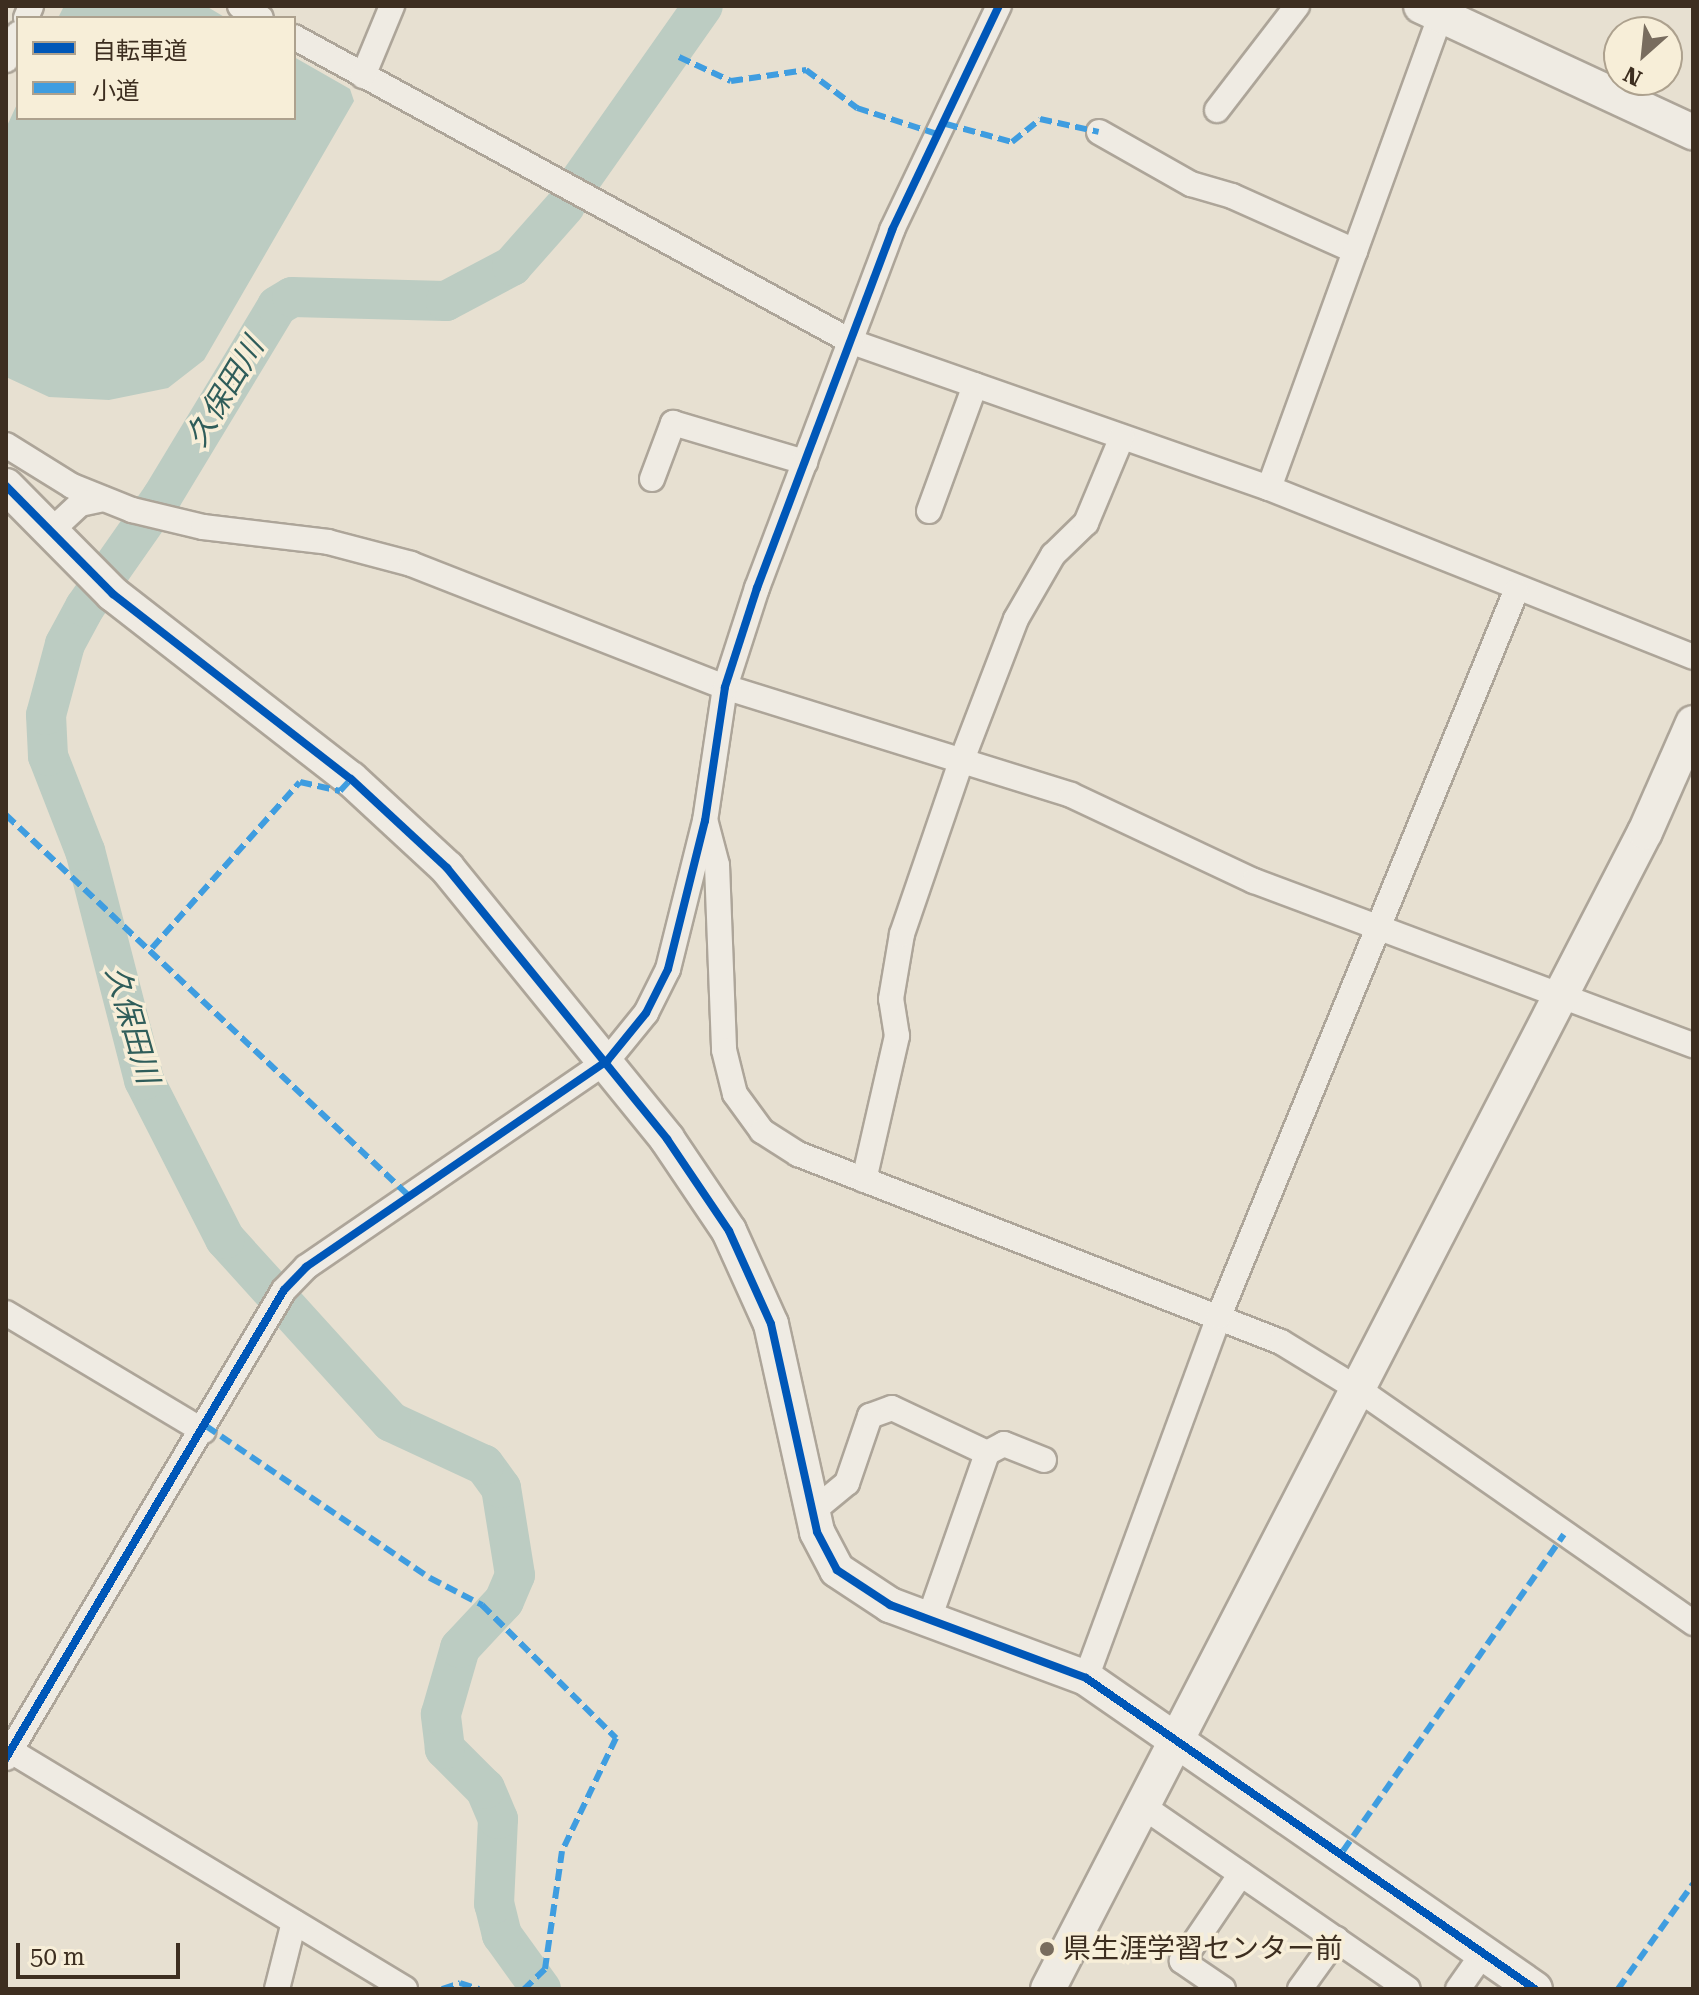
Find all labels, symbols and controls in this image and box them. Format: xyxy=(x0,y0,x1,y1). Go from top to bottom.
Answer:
legend xyxy=(16,16,296,120)
north arrow xyxy=(1603,16,1683,96)
text: 自転車道 xyxy=(92,37,188,65)
text: N xyxy=(1620,61,1646,91)
text: 小道 xyxy=(92,77,140,105)
water label: 久保田川 xyxy=(179,331,271,453)
water label: 久保田川 xyxy=(98,962,166,1088)
scale bar xyxy=(20,1927,184,1977)
place label: 県生涯学習センター前 xyxy=(1063,1932,1343,1966)
marker: 県生涯学習センター前 xyxy=(1038,1940,1056,1958)
text: 50 m xyxy=(30,1943,85,1971)

